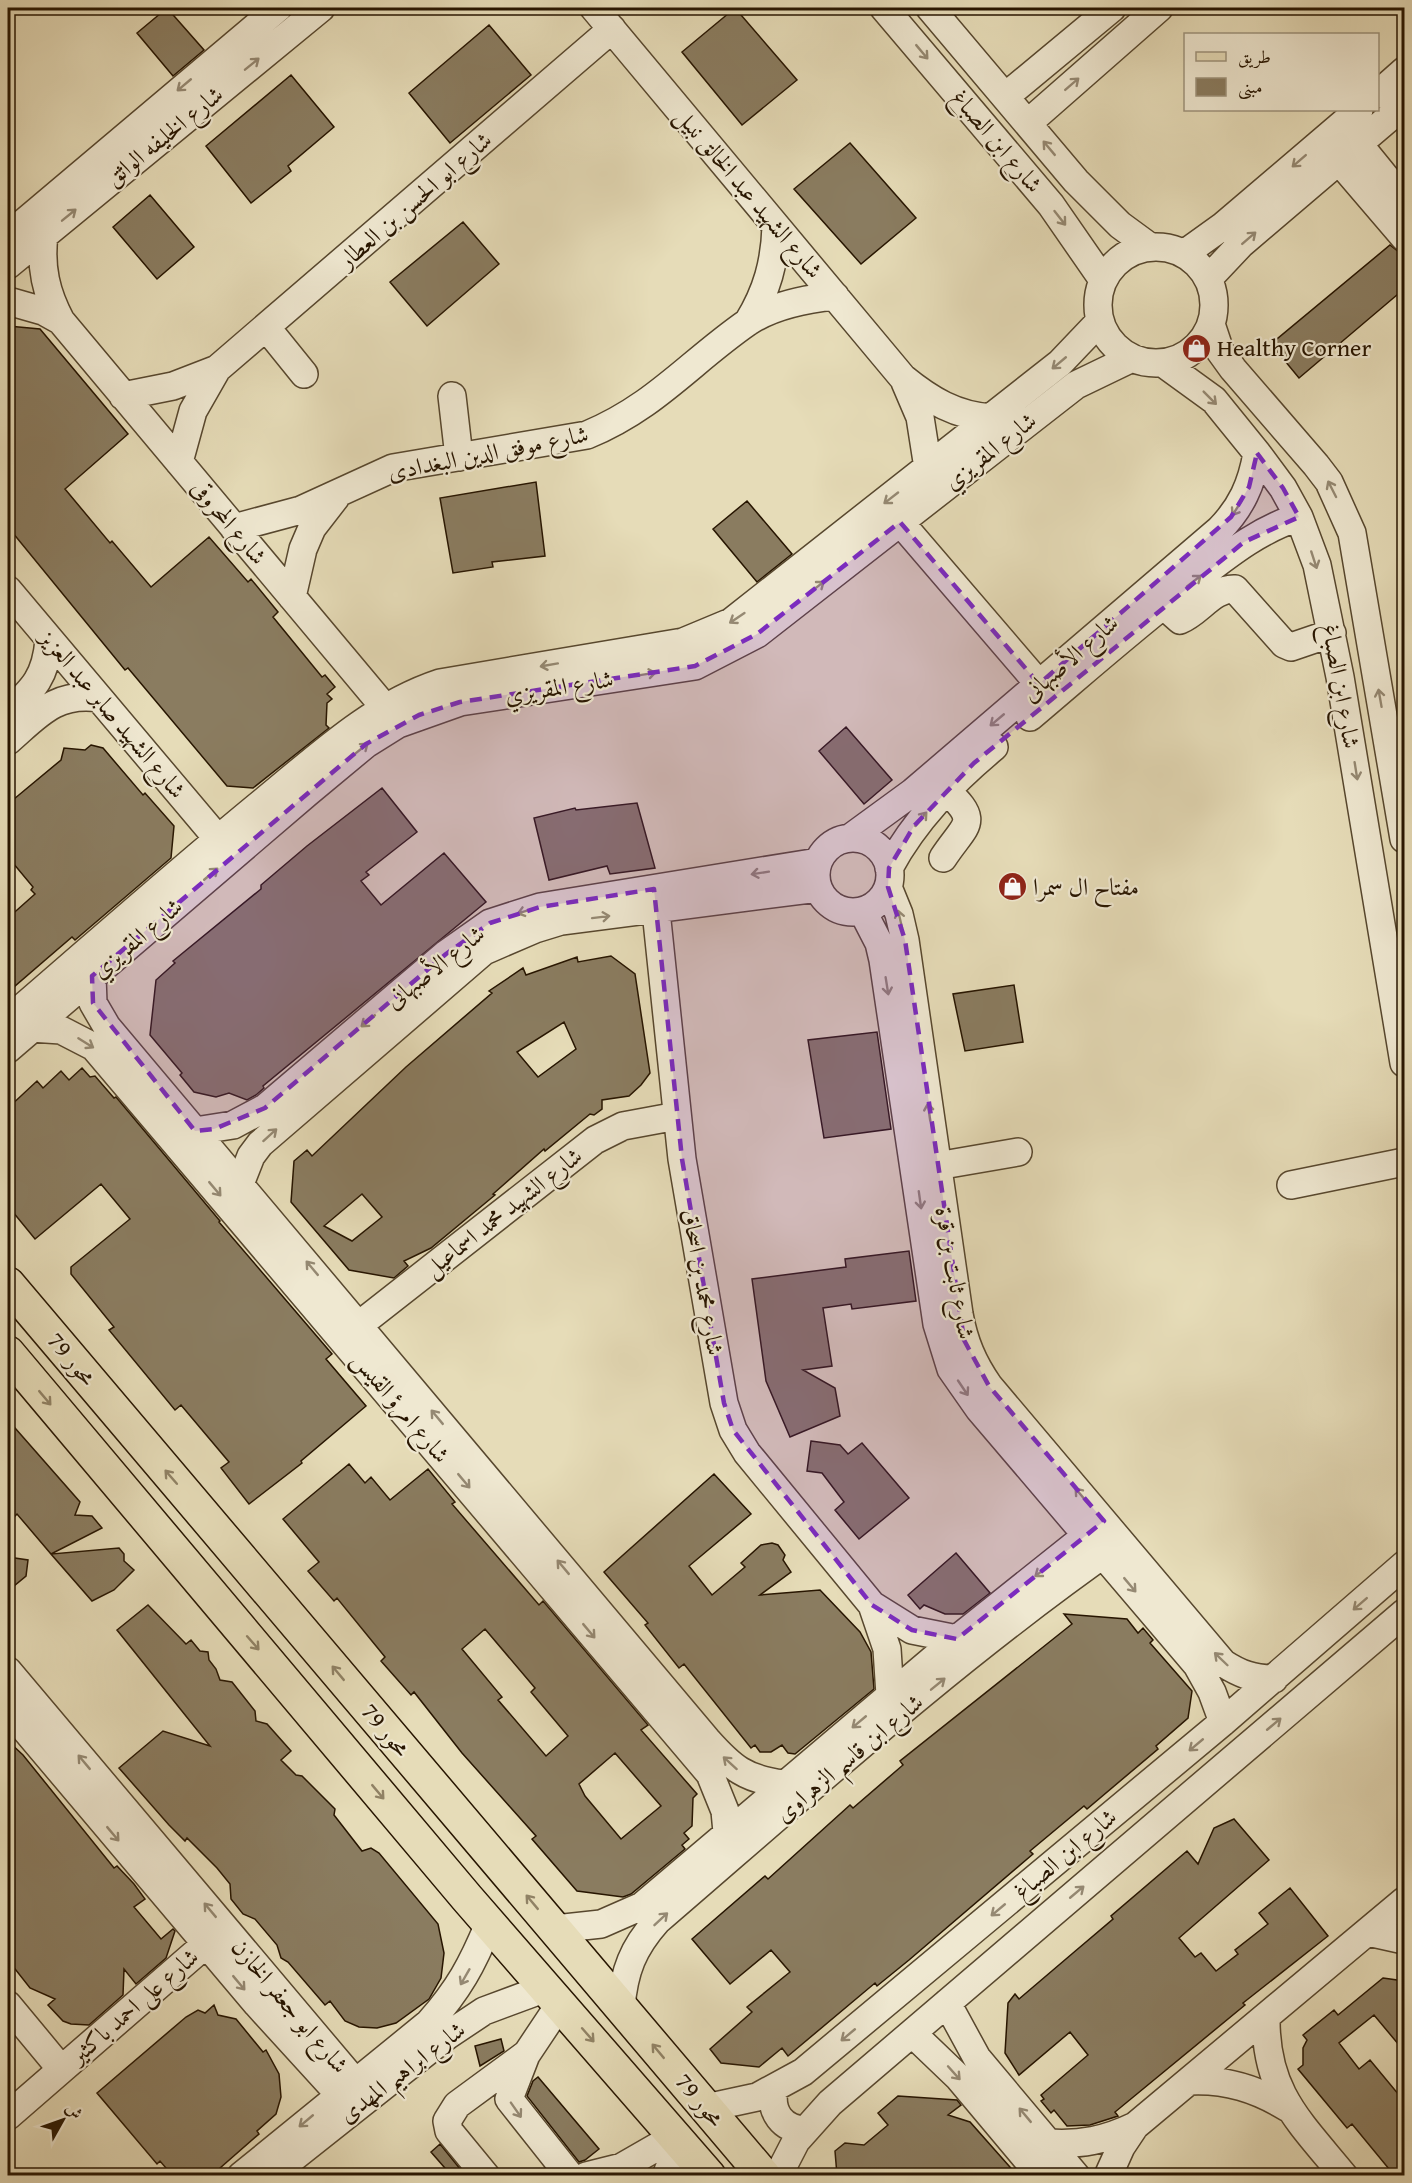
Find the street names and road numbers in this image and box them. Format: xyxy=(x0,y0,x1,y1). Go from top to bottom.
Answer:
street label: شارع الخليفه الواثق xyxy=(97,77,232,197)
street label: شارع ابن الصباغ xyxy=(941,81,1051,202)
street label: شارع الشهيد عبد الخالق نبيل xyxy=(665,99,832,288)
street label: شارع ابو الحسن بن العطار xyxy=(328,123,501,280)
street label: شارع المقريزي xyxy=(936,403,1046,501)
street label: شارع موفق الدين البغدادى xyxy=(385,416,592,492)
street label: شارع المحروقى xyxy=(181,471,276,574)
street label: شارع الأصبهانى xyxy=(1014,606,1128,712)
street label: شارع الشهيد صابر عبد العزيز xyxy=(28,619,195,808)
street label: شارع ابن الصباغ xyxy=(1310,621,1370,752)
street label: شارع المقريزي xyxy=(502,661,616,715)
street label: شارع المقريزي xyxy=(83,889,192,989)
street label: شارع الأصبهانى xyxy=(377,916,494,1019)
street label: شارع الشهيد محمد اسماعيل xyxy=(416,1138,591,1287)
street label: شارع ثابت بن قرة xyxy=(924,1204,984,1343)
street label: شارع محمد بن اسحاق xyxy=(670,1206,734,1358)
street label: محور 79 xyxy=(39,1324,106,1394)
street label: شارع امرؤ القيس xyxy=(342,1343,459,1472)
street label: شارع ابن قاسم الزهراوى xyxy=(767,1685,935,1836)
street label: محور 79 xyxy=(353,1695,420,1765)
street label: شارع ابن الصباغ xyxy=(1005,1800,1126,1910)
street label: شارع ابو جعفر الخازن xyxy=(221,1931,357,2083)
street label: شارع على احمد باكثير xyxy=(59,1939,208,2076)
street label: شارع ابراهيم المهدى xyxy=(331,2012,477,2137)
street label: محور 79 xyxy=(667,2065,734,2135)

